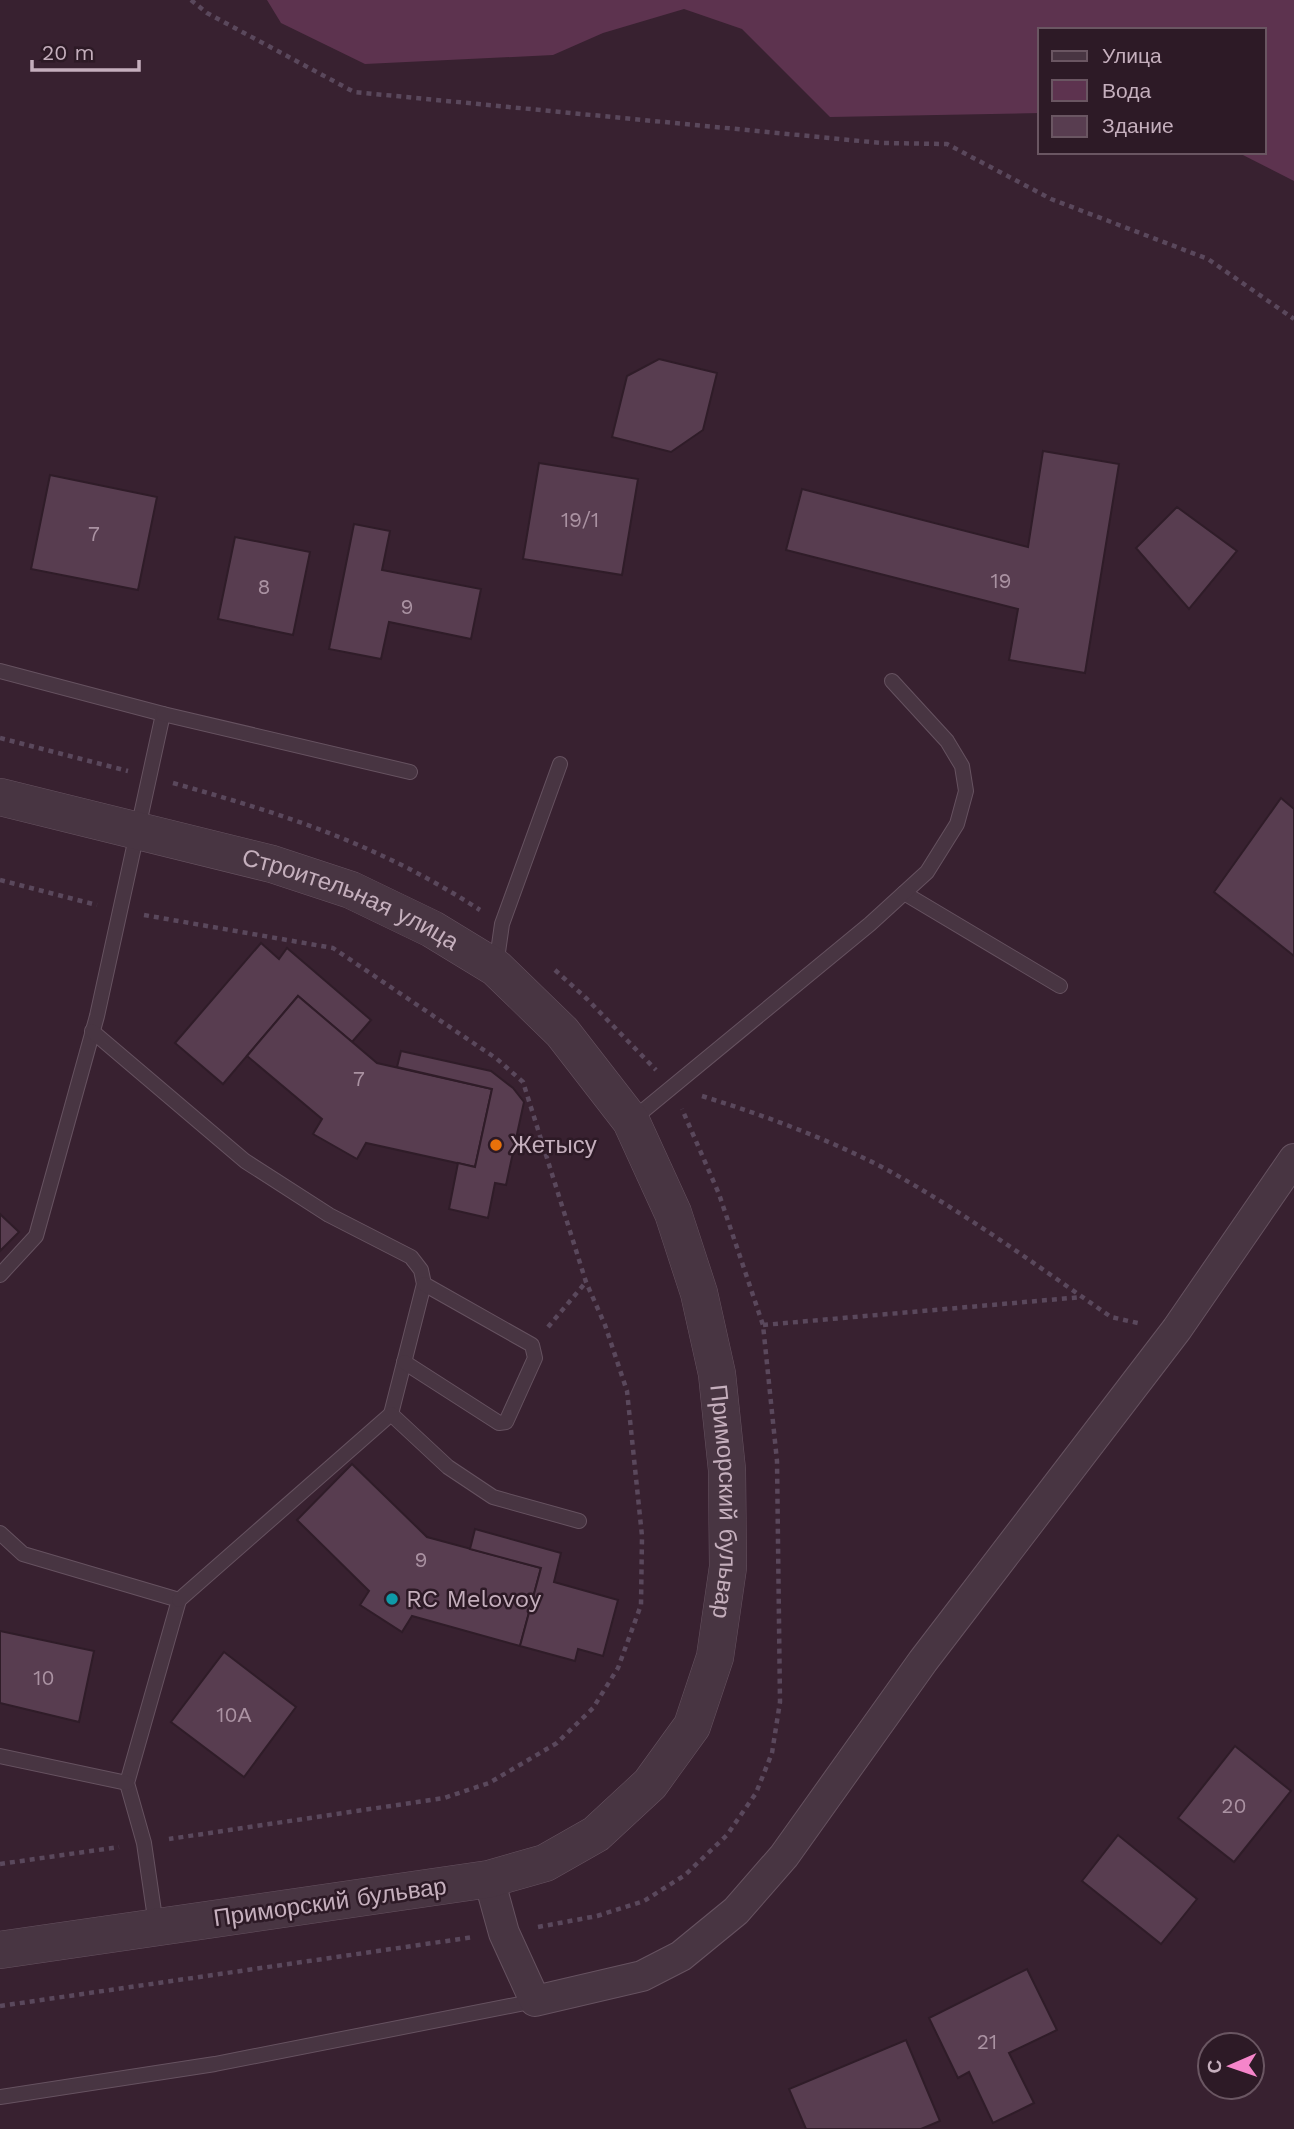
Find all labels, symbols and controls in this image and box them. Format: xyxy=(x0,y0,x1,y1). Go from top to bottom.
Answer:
scale bar xyxy=(32,28,138,72)
legend xyxy=(1038,28,1266,154)
text: 20 m xyxy=(42,40,94,65)
text: Улица xyxy=(1102,43,1162,68)
text: Вода xyxy=(1102,78,1151,103)
text: Здание xyxy=(1102,113,1174,138)
house number: 19/1 xyxy=(561,507,599,532)
house number: 7 xyxy=(88,521,100,546)
house number: 19 xyxy=(990,568,1012,593)
house number: 8 xyxy=(258,574,270,599)
house number: 9 xyxy=(401,594,413,619)
street label: Строительная улица xyxy=(239,843,464,956)
house number: 7 xyxy=(353,1066,365,1091)
place label: Жетысу xyxy=(510,1131,597,1159)
marker: Жетысу xyxy=(488,1137,504,1153)
street label: Приморский бульвар xyxy=(704,1383,742,1621)
house number: 9 xyxy=(415,1547,427,1572)
place label: RC Melovoy xyxy=(406,1585,542,1613)
marker: RC Melovoy xyxy=(384,1591,400,1607)
house number: 10 xyxy=(33,1665,55,1690)
house number: 10А xyxy=(216,1702,252,1727)
house number: 20 xyxy=(1221,1793,1247,1818)
street label: Приморский бульвар xyxy=(212,1872,448,1932)
house number: 21 xyxy=(977,2029,997,2054)
north arrow xyxy=(1196,2031,1266,2101)
text: С xyxy=(1203,2059,1226,2074)

